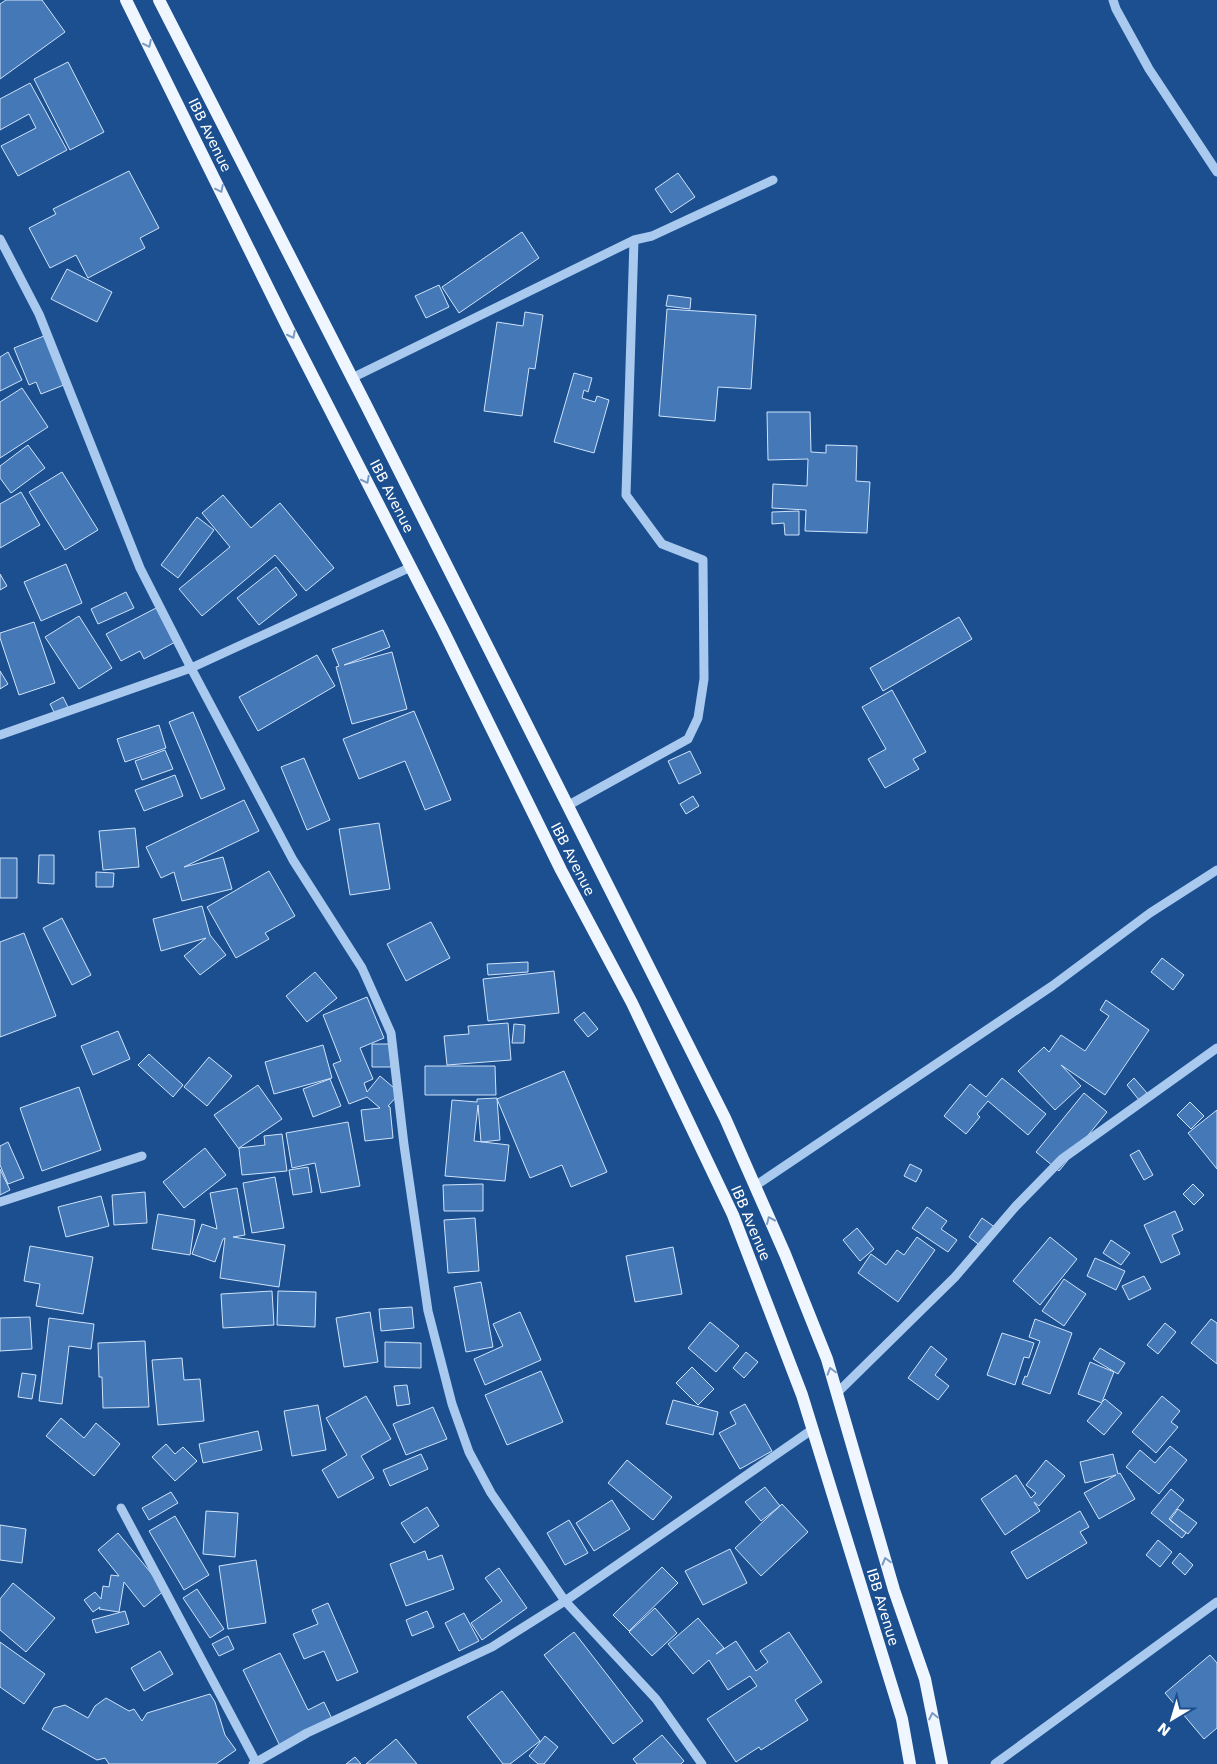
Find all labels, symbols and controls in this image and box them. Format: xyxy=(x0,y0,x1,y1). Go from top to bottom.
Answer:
one-way arrow xyxy=(142,39,152,48)
street label: IBB Avenue xyxy=(185,96,235,174)
one-way arrow xyxy=(214,184,224,193)
one-way arrow xyxy=(286,330,296,339)
street label: IBB Avenue xyxy=(367,457,417,535)
one-way arrow xyxy=(360,474,370,483)
street label: IBB Avenue xyxy=(548,820,598,898)
street label: IBB Avenue xyxy=(728,1183,774,1263)
one-way arrow xyxy=(766,1216,777,1225)
one-way arrow xyxy=(826,1368,836,1376)
one-way arrow xyxy=(881,1557,891,1565)
street label: IBB Avenue xyxy=(864,1566,902,1648)
north arrow xyxy=(1147,1694,1197,1744)
one-way arrow xyxy=(928,1712,938,1721)
text: N xyxy=(1154,1719,1174,1739)

